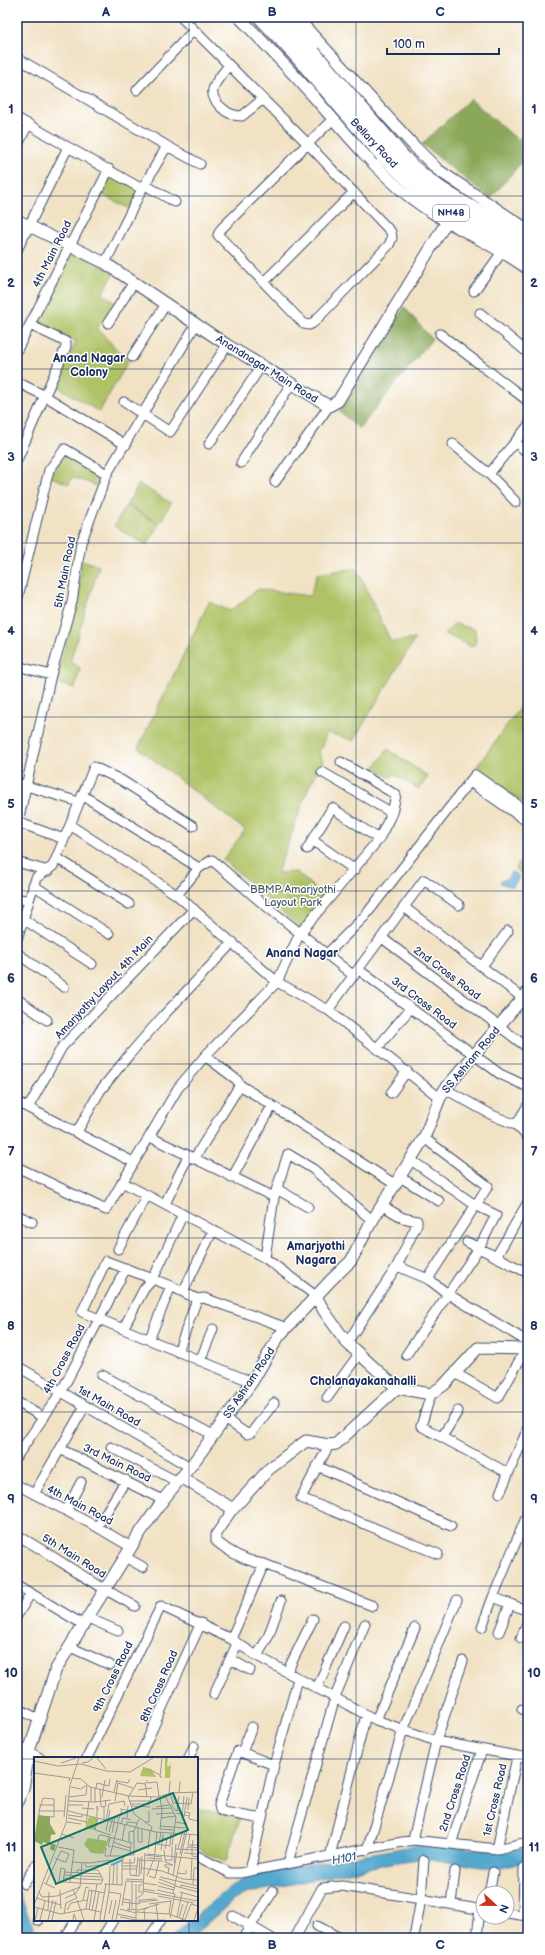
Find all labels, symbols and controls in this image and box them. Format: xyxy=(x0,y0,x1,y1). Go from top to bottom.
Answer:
text: A xyxy=(101,4,110,20)
text: B xyxy=(267,4,277,20)
text: C xyxy=(435,4,445,20)
scale bar xyxy=(387,30,499,56)
text: 100 m xyxy=(393,37,425,52)
text: 1 xyxy=(8,101,14,117)
text: 1 xyxy=(531,101,537,117)
street label: Bellary Road xyxy=(348,115,400,171)
road number: NH48 xyxy=(433,205,469,221)
street label: 4th Main Road xyxy=(30,218,74,290)
text: 2 xyxy=(7,275,15,291)
text: 2 xyxy=(530,275,538,291)
street label: Anandnagar Main Road xyxy=(214,332,320,406)
district label: Anand Nagar Colony xyxy=(52,351,125,380)
text: 3 xyxy=(7,449,15,465)
text: 3 xyxy=(530,449,538,465)
street label: 5th Main Road xyxy=(52,535,78,609)
text: 4 xyxy=(7,623,15,639)
text: 4 xyxy=(530,623,538,639)
text: 5 xyxy=(7,796,15,812)
text: 5 xyxy=(530,796,538,812)
park label: BBMP Amarjyothi Layout Park xyxy=(250,883,336,909)
street label: Amarjyothy Layout, 4th Main xyxy=(52,932,156,1042)
street label: 2nd Cross Road xyxy=(411,944,483,1002)
district label: Anand Nagar xyxy=(265,946,338,961)
text: 6 xyxy=(7,970,15,986)
text: 6 xyxy=(530,970,538,986)
street label: 3rd Cross Road xyxy=(389,974,459,1032)
street label: SS Ashram Road xyxy=(439,1024,503,1096)
text: 7 xyxy=(7,1144,15,1160)
text: 7 xyxy=(530,1144,538,1160)
district label: Amarjyothi Nagara xyxy=(286,1239,345,1268)
text: 8 xyxy=(7,1318,15,1334)
text: 8 xyxy=(530,1318,538,1334)
street label: 4th Cross Road xyxy=(40,1322,88,1396)
street label: SS Ashram Road xyxy=(220,1345,278,1421)
district label: Cholanayakanahalli xyxy=(310,1374,416,1389)
street label: 1st Main Road xyxy=(75,1383,143,1429)
street label: 3rd Main Road xyxy=(81,1441,153,1485)
street label: 4th Main Road xyxy=(45,1482,115,1528)
text: 9 xyxy=(7,1491,15,1507)
text: 9 xyxy=(530,1491,538,1507)
street label: 5th Main Road xyxy=(40,1531,108,1581)
street label: 9th Cross Road xyxy=(90,1640,136,1714)
street label: 8th Cross Road xyxy=(137,1648,181,1724)
text: 10 xyxy=(4,1665,18,1681)
text: 10 xyxy=(527,1665,541,1681)
street label: 2nd Cross Road xyxy=(436,1753,474,1833)
inset map xyxy=(34,1757,198,1921)
street label: 1st Cross Road xyxy=(480,1762,510,1838)
text: 11 xyxy=(6,1839,16,1855)
text: 11 xyxy=(529,1839,539,1855)
water label: H101 xyxy=(331,1849,358,1869)
north arrow xyxy=(475,1885,515,1925)
text: N xyxy=(496,1902,511,1915)
text: A xyxy=(101,1937,110,1953)
text: B xyxy=(267,1937,277,1953)
text: C xyxy=(435,1937,445,1953)

